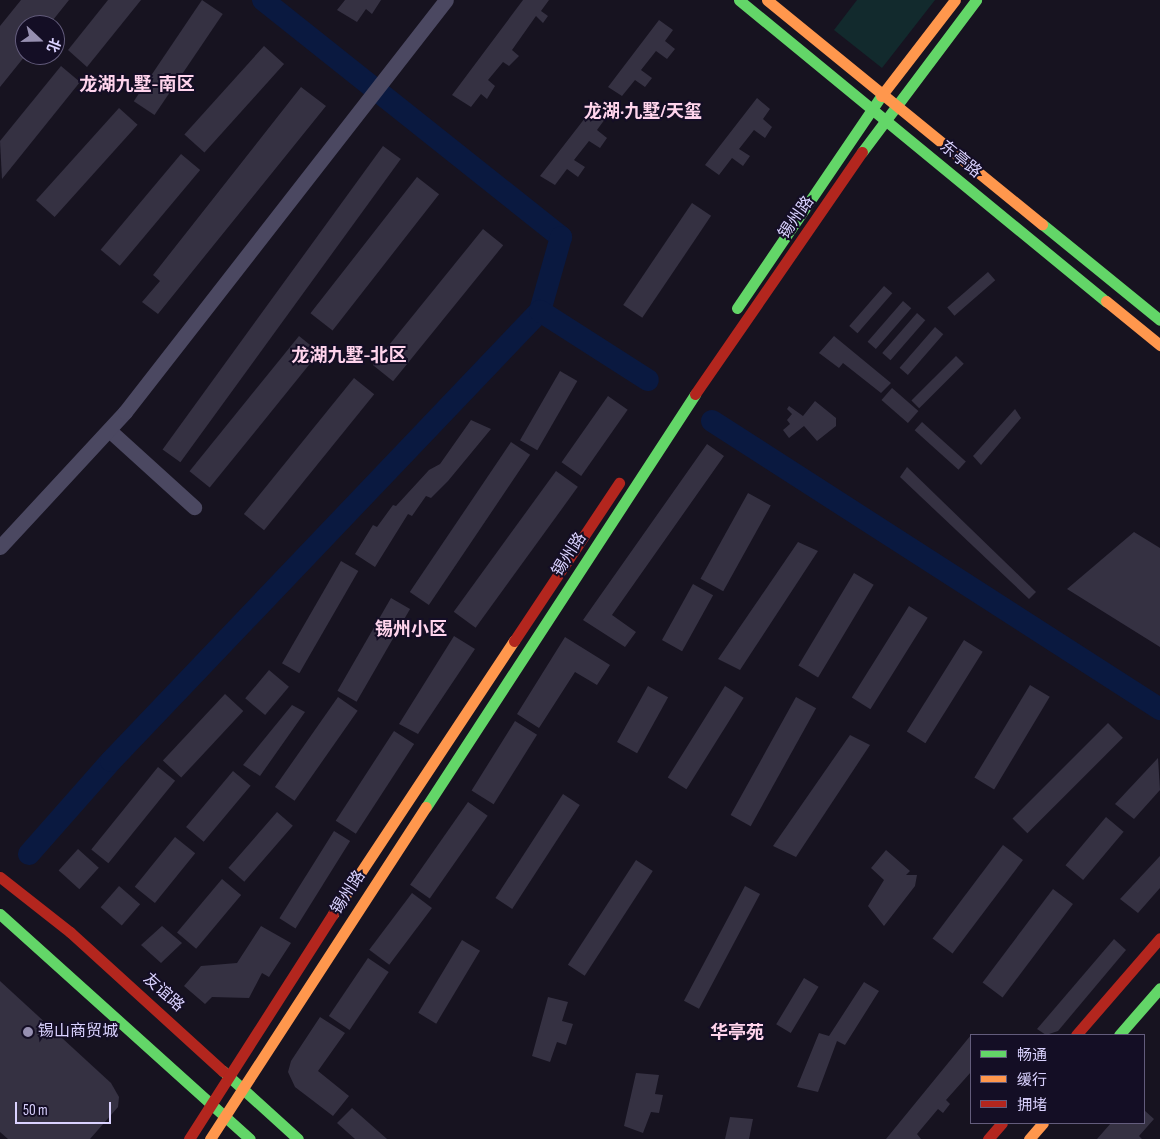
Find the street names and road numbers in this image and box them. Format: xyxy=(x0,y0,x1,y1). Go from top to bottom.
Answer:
street label: 东亭路 xyxy=(935,137,985,183)
street label: 锡州路 xyxy=(775,193,819,243)
street label: 锡州路 xyxy=(549,530,591,580)
street label: 锡州路 xyxy=(328,868,370,918)
street label: 友谊路 xyxy=(139,970,187,1016)

